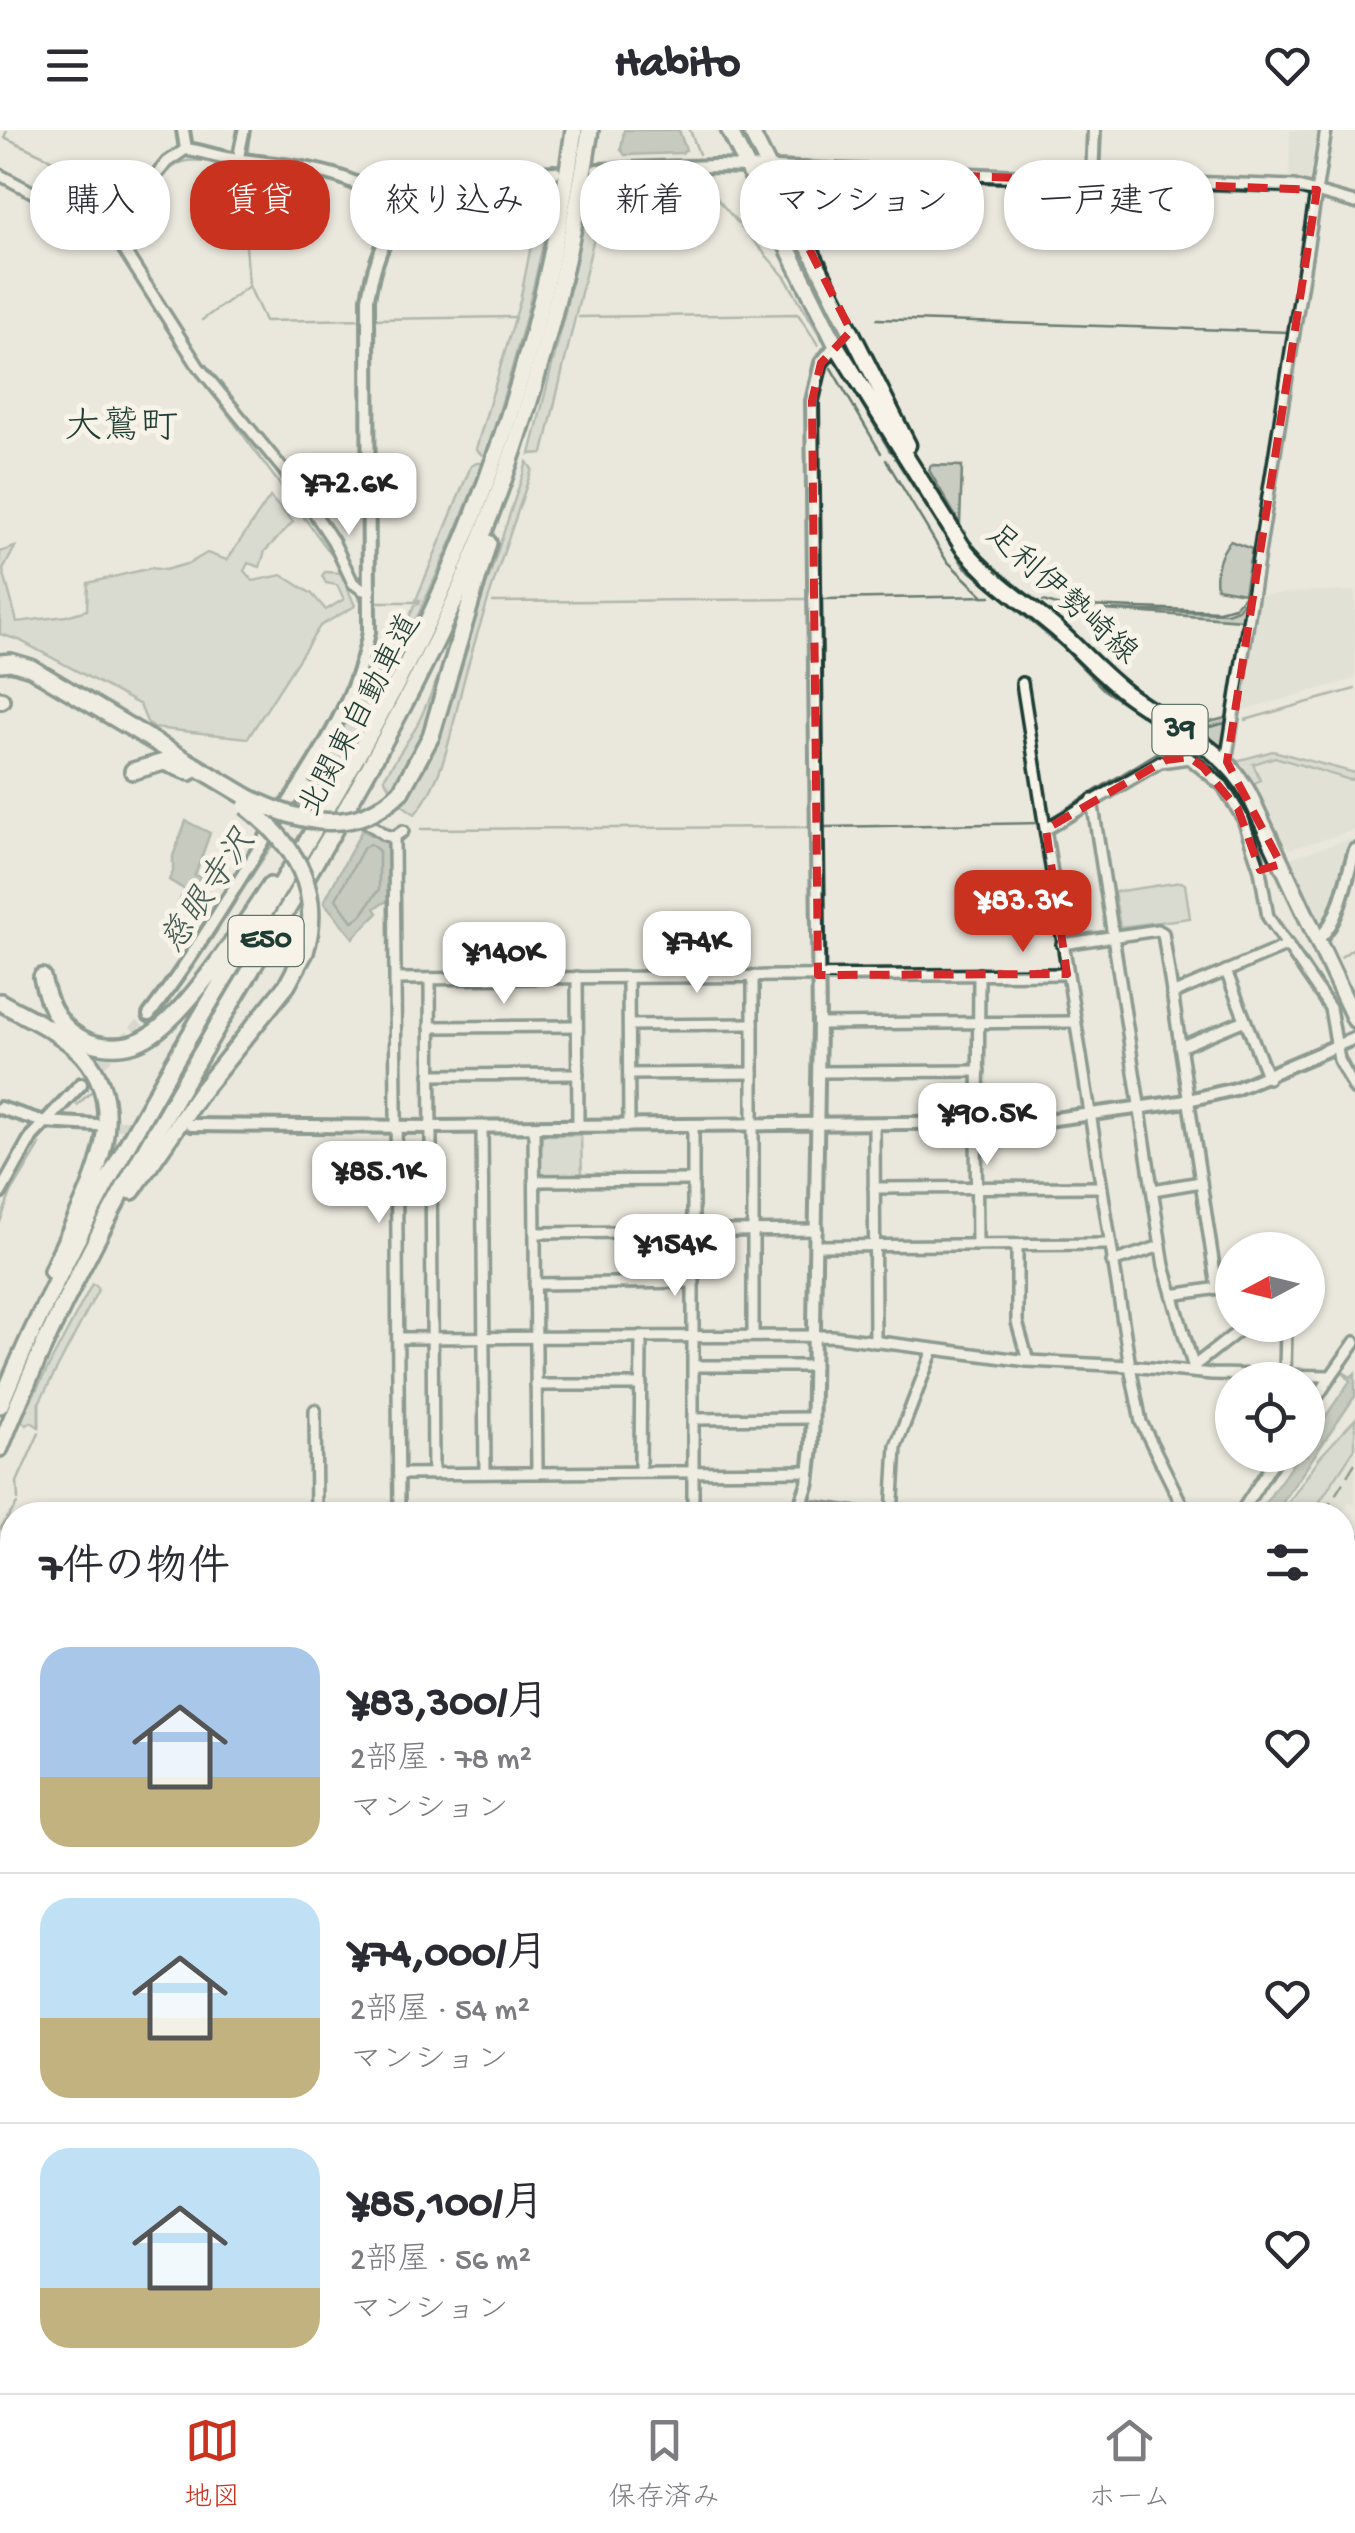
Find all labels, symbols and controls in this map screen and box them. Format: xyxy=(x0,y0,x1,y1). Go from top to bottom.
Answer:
icon: menu xyxy=(40,38,95,93)
icon: heart xyxy=(1260,38,1315,93)
text: Habito xyxy=(615,39,740,92)
chip: 購入 xyxy=(30,160,170,250)
chip: 賃貸 xyxy=(190,160,330,250)
chip: 絞り込み xyxy=(350,160,560,250)
chip: 新着 xyxy=(580,160,720,250)
chip: マンション xyxy=(740,160,984,250)
chip: 一戸建て xyxy=(1004,160,1214,250)
district label: 大鷲町 xyxy=(64,406,178,452)
pin: ¥72.6K xyxy=(268,453,430,538)
text: ¥72.6K xyxy=(303,466,395,504)
street label: 足利伊勢崎線 xyxy=(976,516,1145,674)
street label: 北関東自動車道 xyxy=(291,607,431,824)
road number: 39 xyxy=(1152,705,1208,755)
water label: 慈眼寺沢 xyxy=(152,822,267,963)
pin: ¥83.3K xyxy=(942,870,1104,955)
text: ¥83.3K xyxy=(976,883,1070,921)
pin: ¥74K xyxy=(638,911,756,996)
road number: E50 xyxy=(228,916,304,966)
pin: ¥140K xyxy=(434,922,574,1007)
text: ¥74K xyxy=(665,924,729,962)
text: ¥140K xyxy=(465,935,543,973)
pin: ¥90.5K xyxy=(906,1083,1068,1168)
text: ¥90.5K xyxy=(940,1096,1034,1134)
pin: ¥85.1K xyxy=(298,1141,460,1226)
text: ¥85.1K xyxy=(334,1154,424,1192)
pin: ¥154K xyxy=(605,1214,745,1299)
text: ¥154K xyxy=(636,1227,714,1265)
north arrow xyxy=(1215,1232,1325,1342)
map controls xyxy=(1215,1232,1325,1472)
button: locate xyxy=(1215,1362,1325,1472)
icon: filters xyxy=(1260,1535,1315,1590)
text: 7件の物件 xyxy=(40,1546,230,1595)
text: ¥83,300/月 xyxy=(350,1681,549,1730)
icon: home xyxy=(120,1687,240,1807)
icon: heart xyxy=(1260,1720,1315,1775)
text: 2部屋 · 78 m² xyxy=(350,1742,532,1780)
text: マンション xyxy=(350,1792,509,1830)
text: ¥74,000/月 xyxy=(350,1932,548,1981)
icon: home xyxy=(120,1938,240,2058)
icon: heart xyxy=(1260,1971,1315,2026)
text: 2部屋 · 54 m² xyxy=(350,1993,530,2031)
text: マンション xyxy=(350,2043,509,2081)
text: ¥85,100/月 xyxy=(350,2182,545,2231)
icon: home xyxy=(120,2188,240,2308)
icon: heart xyxy=(1260,2221,1315,2276)
text: 2部屋 · 56 m² xyxy=(350,2243,531,2281)
text: マンション xyxy=(350,2293,509,2331)
tab: 地図 xyxy=(184,2413,240,2516)
tab: 保存済み xyxy=(608,2413,720,2516)
tab: ホーム xyxy=(1088,2413,1171,2516)

